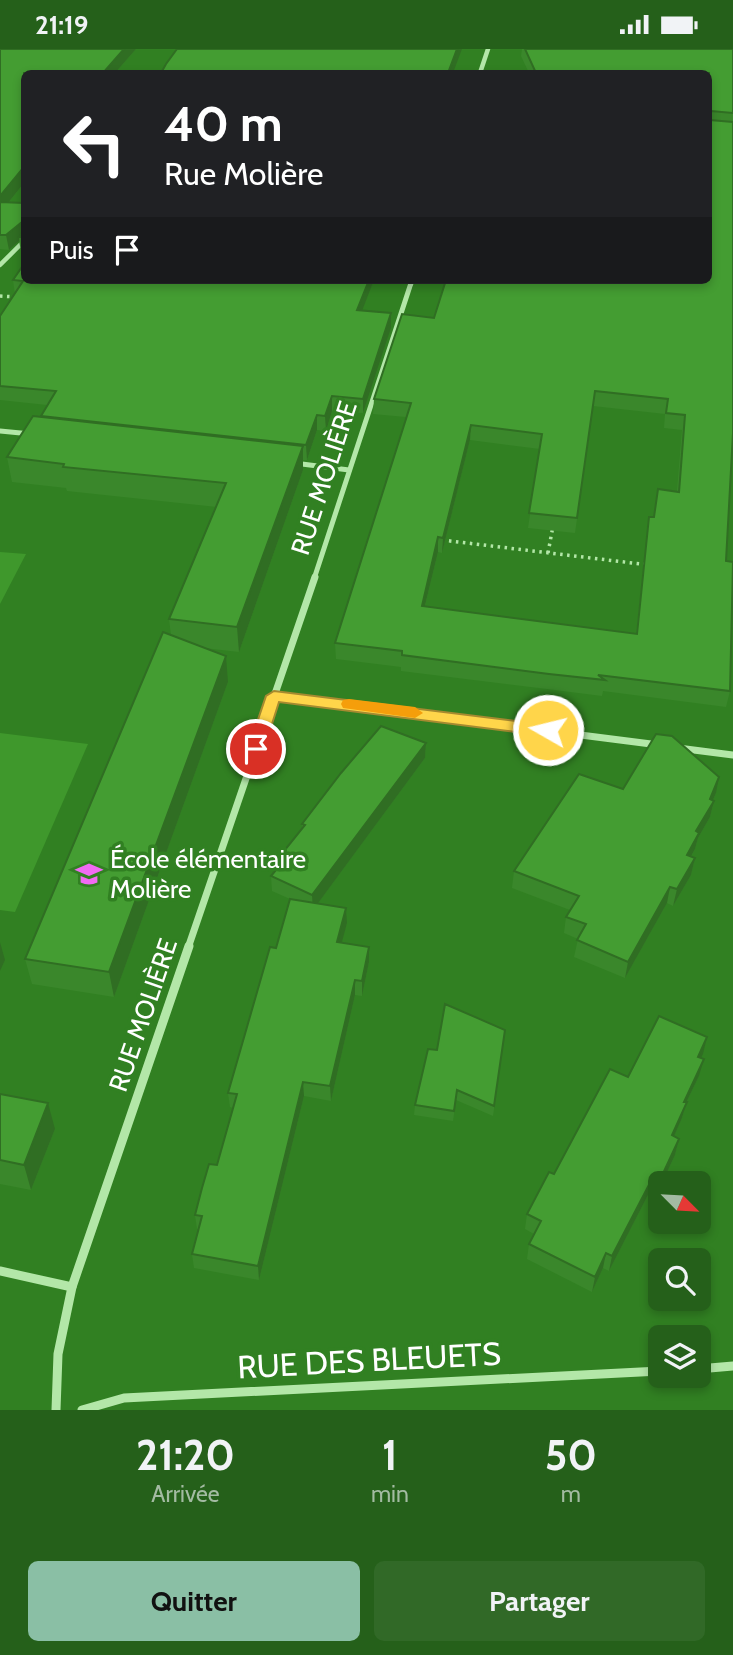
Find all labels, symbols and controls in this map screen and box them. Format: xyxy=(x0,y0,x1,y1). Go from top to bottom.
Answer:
text: 21:19 xyxy=(35,9,88,41)
text: 40 m xyxy=(164,94,283,153)
icon: left xyxy=(49,98,140,189)
text: Rue Molière xyxy=(164,154,323,193)
icon: arrive xyxy=(108,231,146,269)
text: Puis xyxy=(49,234,94,266)
street label: RUE MOLIÈRE xyxy=(284,397,364,559)
position arrow xyxy=(511,693,585,767)
pin xyxy=(226,719,286,779)
icon: arrive xyxy=(237,730,275,768)
place label: École élémentaire Molière xyxy=(110,843,306,905)
school or university icon: École élémentaire Molière xyxy=(74,859,104,889)
street label: RUE MOLIÈRE xyxy=(102,934,184,1096)
north arrow xyxy=(648,1171,710,1234)
map controls xyxy=(648,1171,711,1388)
button: search xyxy=(648,1248,711,1311)
button: layers xyxy=(648,1325,711,1388)
street label: RUE DES BLEUETS xyxy=(236,1334,502,1386)
text: 21:20 xyxy=(136,1429,235,1481)
text: 1 xyxy=(382,1429,398,1481)
text: 50 xyxy=(545,1429,597,1481)
text: Arrivée xyxy=(151,1480,220,1508)
text: min xyxy=(371,1480,409,1508)
text: m xyxy=(561,1480,581,1508)
button: Quitter xyxy=(28,1561,360,1641)
button: Partager xyxy=(374,1561,705,1641)

